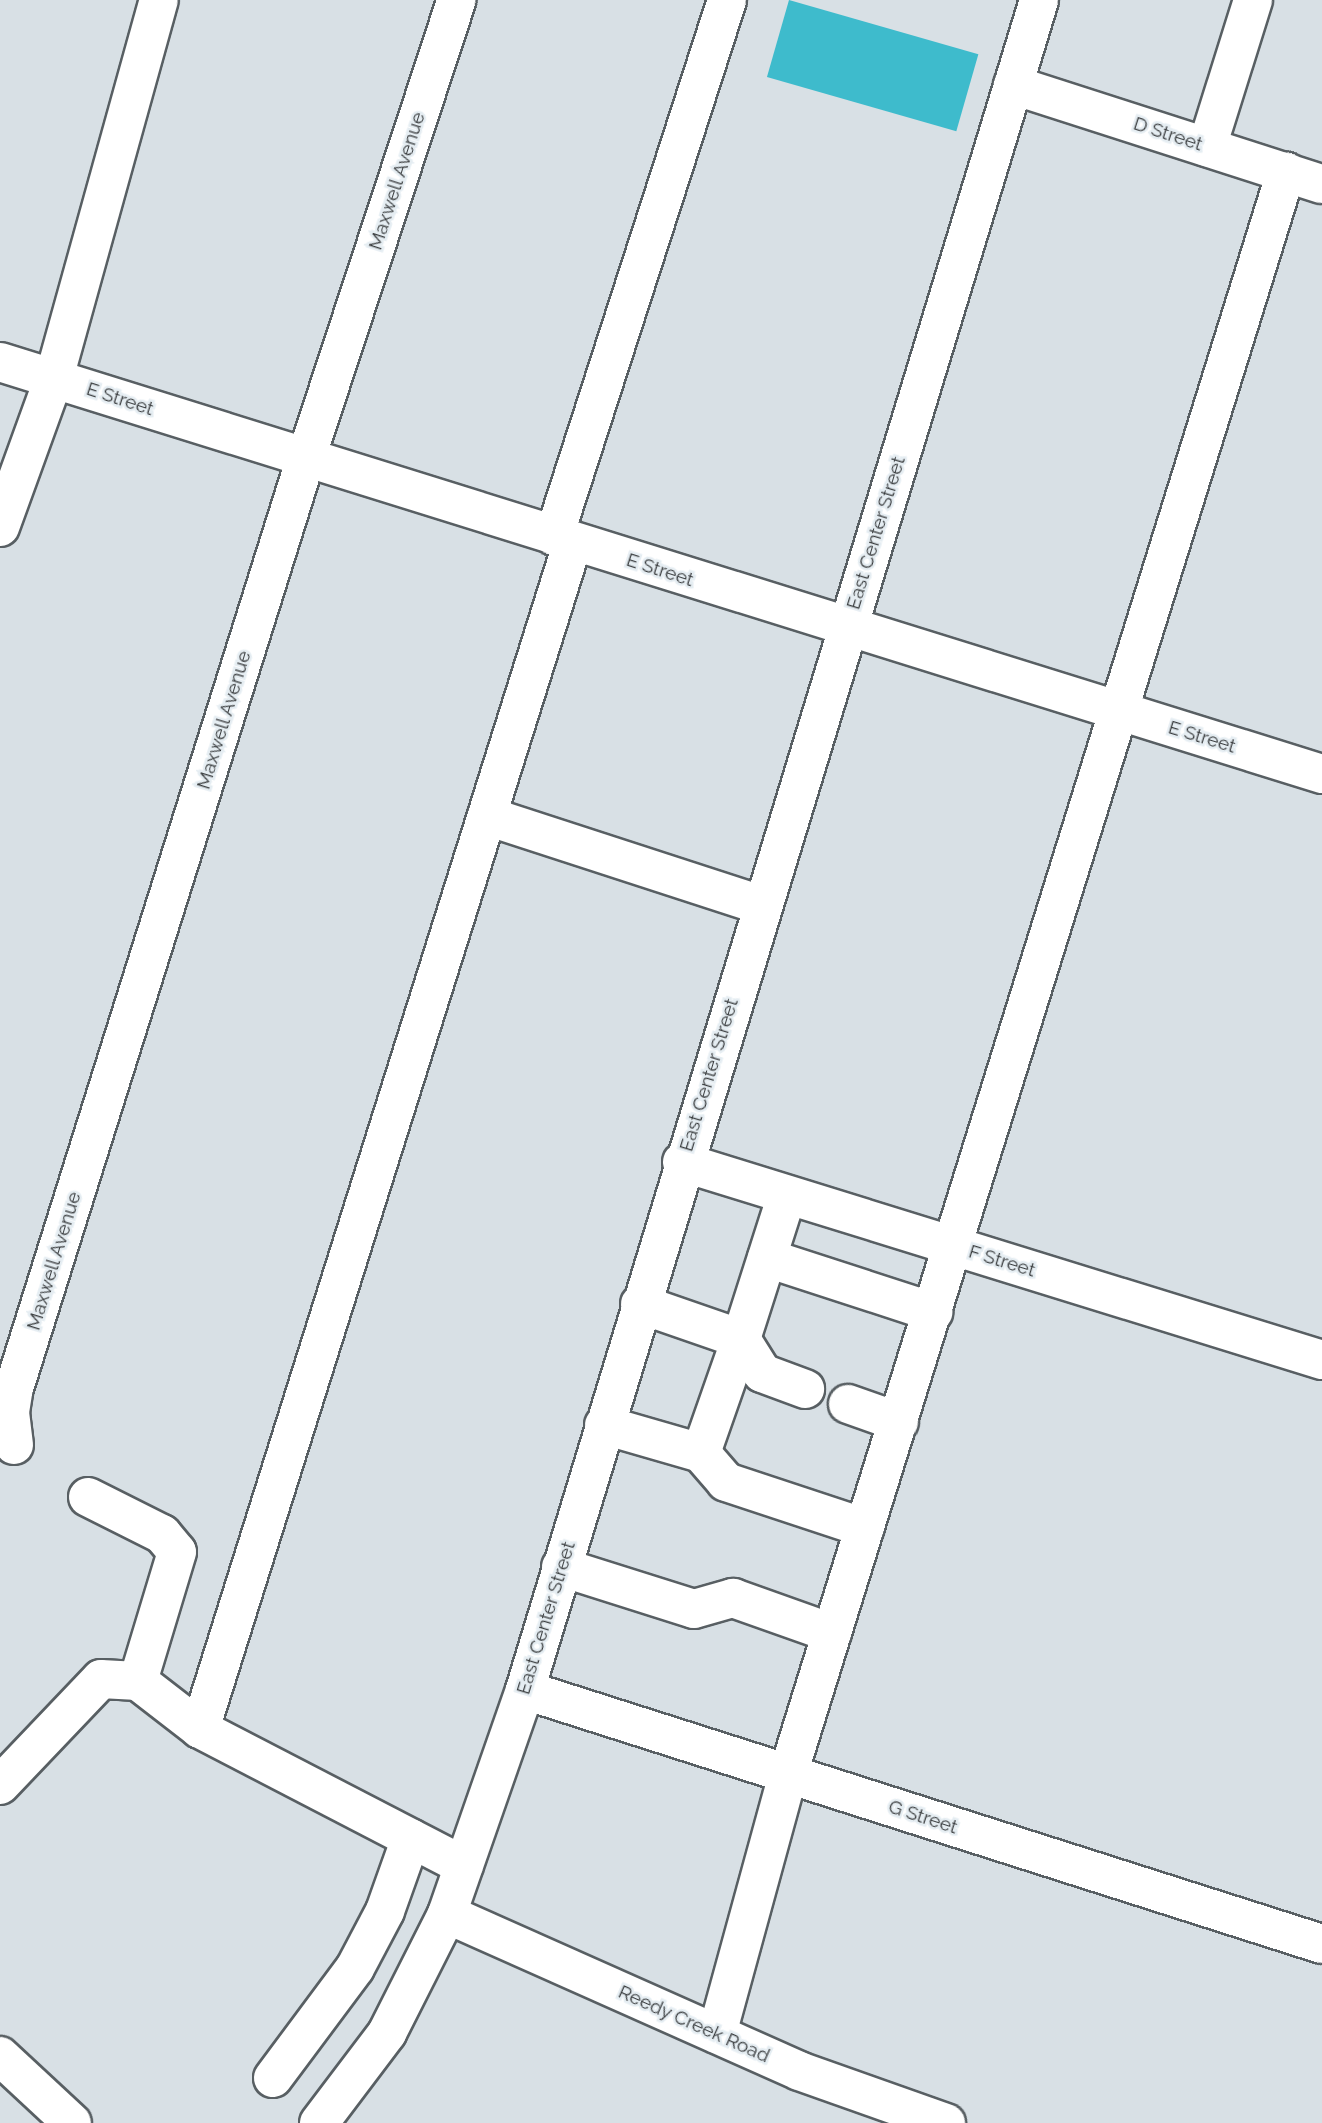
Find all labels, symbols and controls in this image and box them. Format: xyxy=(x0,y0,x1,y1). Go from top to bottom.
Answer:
street label: Maxwell Avenue xyxy=(364,109,430,253)
street label: D Street xyxy=(1131,112,1205,156)
street label: E Street xyxy=(84,377,156,421)
street label: East Center Street xyxy=(842,454,910,612)
street label: E Street xyxy=(624,548,696,592)
street label: Maxwell Avenue xyxy=(192,648,256,792)
street label: E Street xyxy=(1166,716,1238,758)
street label: East Center Street xyxy=(675,996,743,1154)
street label: Maxwell Avenue xyxy=(22,1189,86,1333)
street label: F Street xyxy=(966,1240,1038,1282)
street label: East Center Street xyxy=(512,1539,580,1697)
street label: G Street xyxy=(886,1795,960,1839)
street label: Reedy Creek Road xyxy=(615,1980,773,2068)

